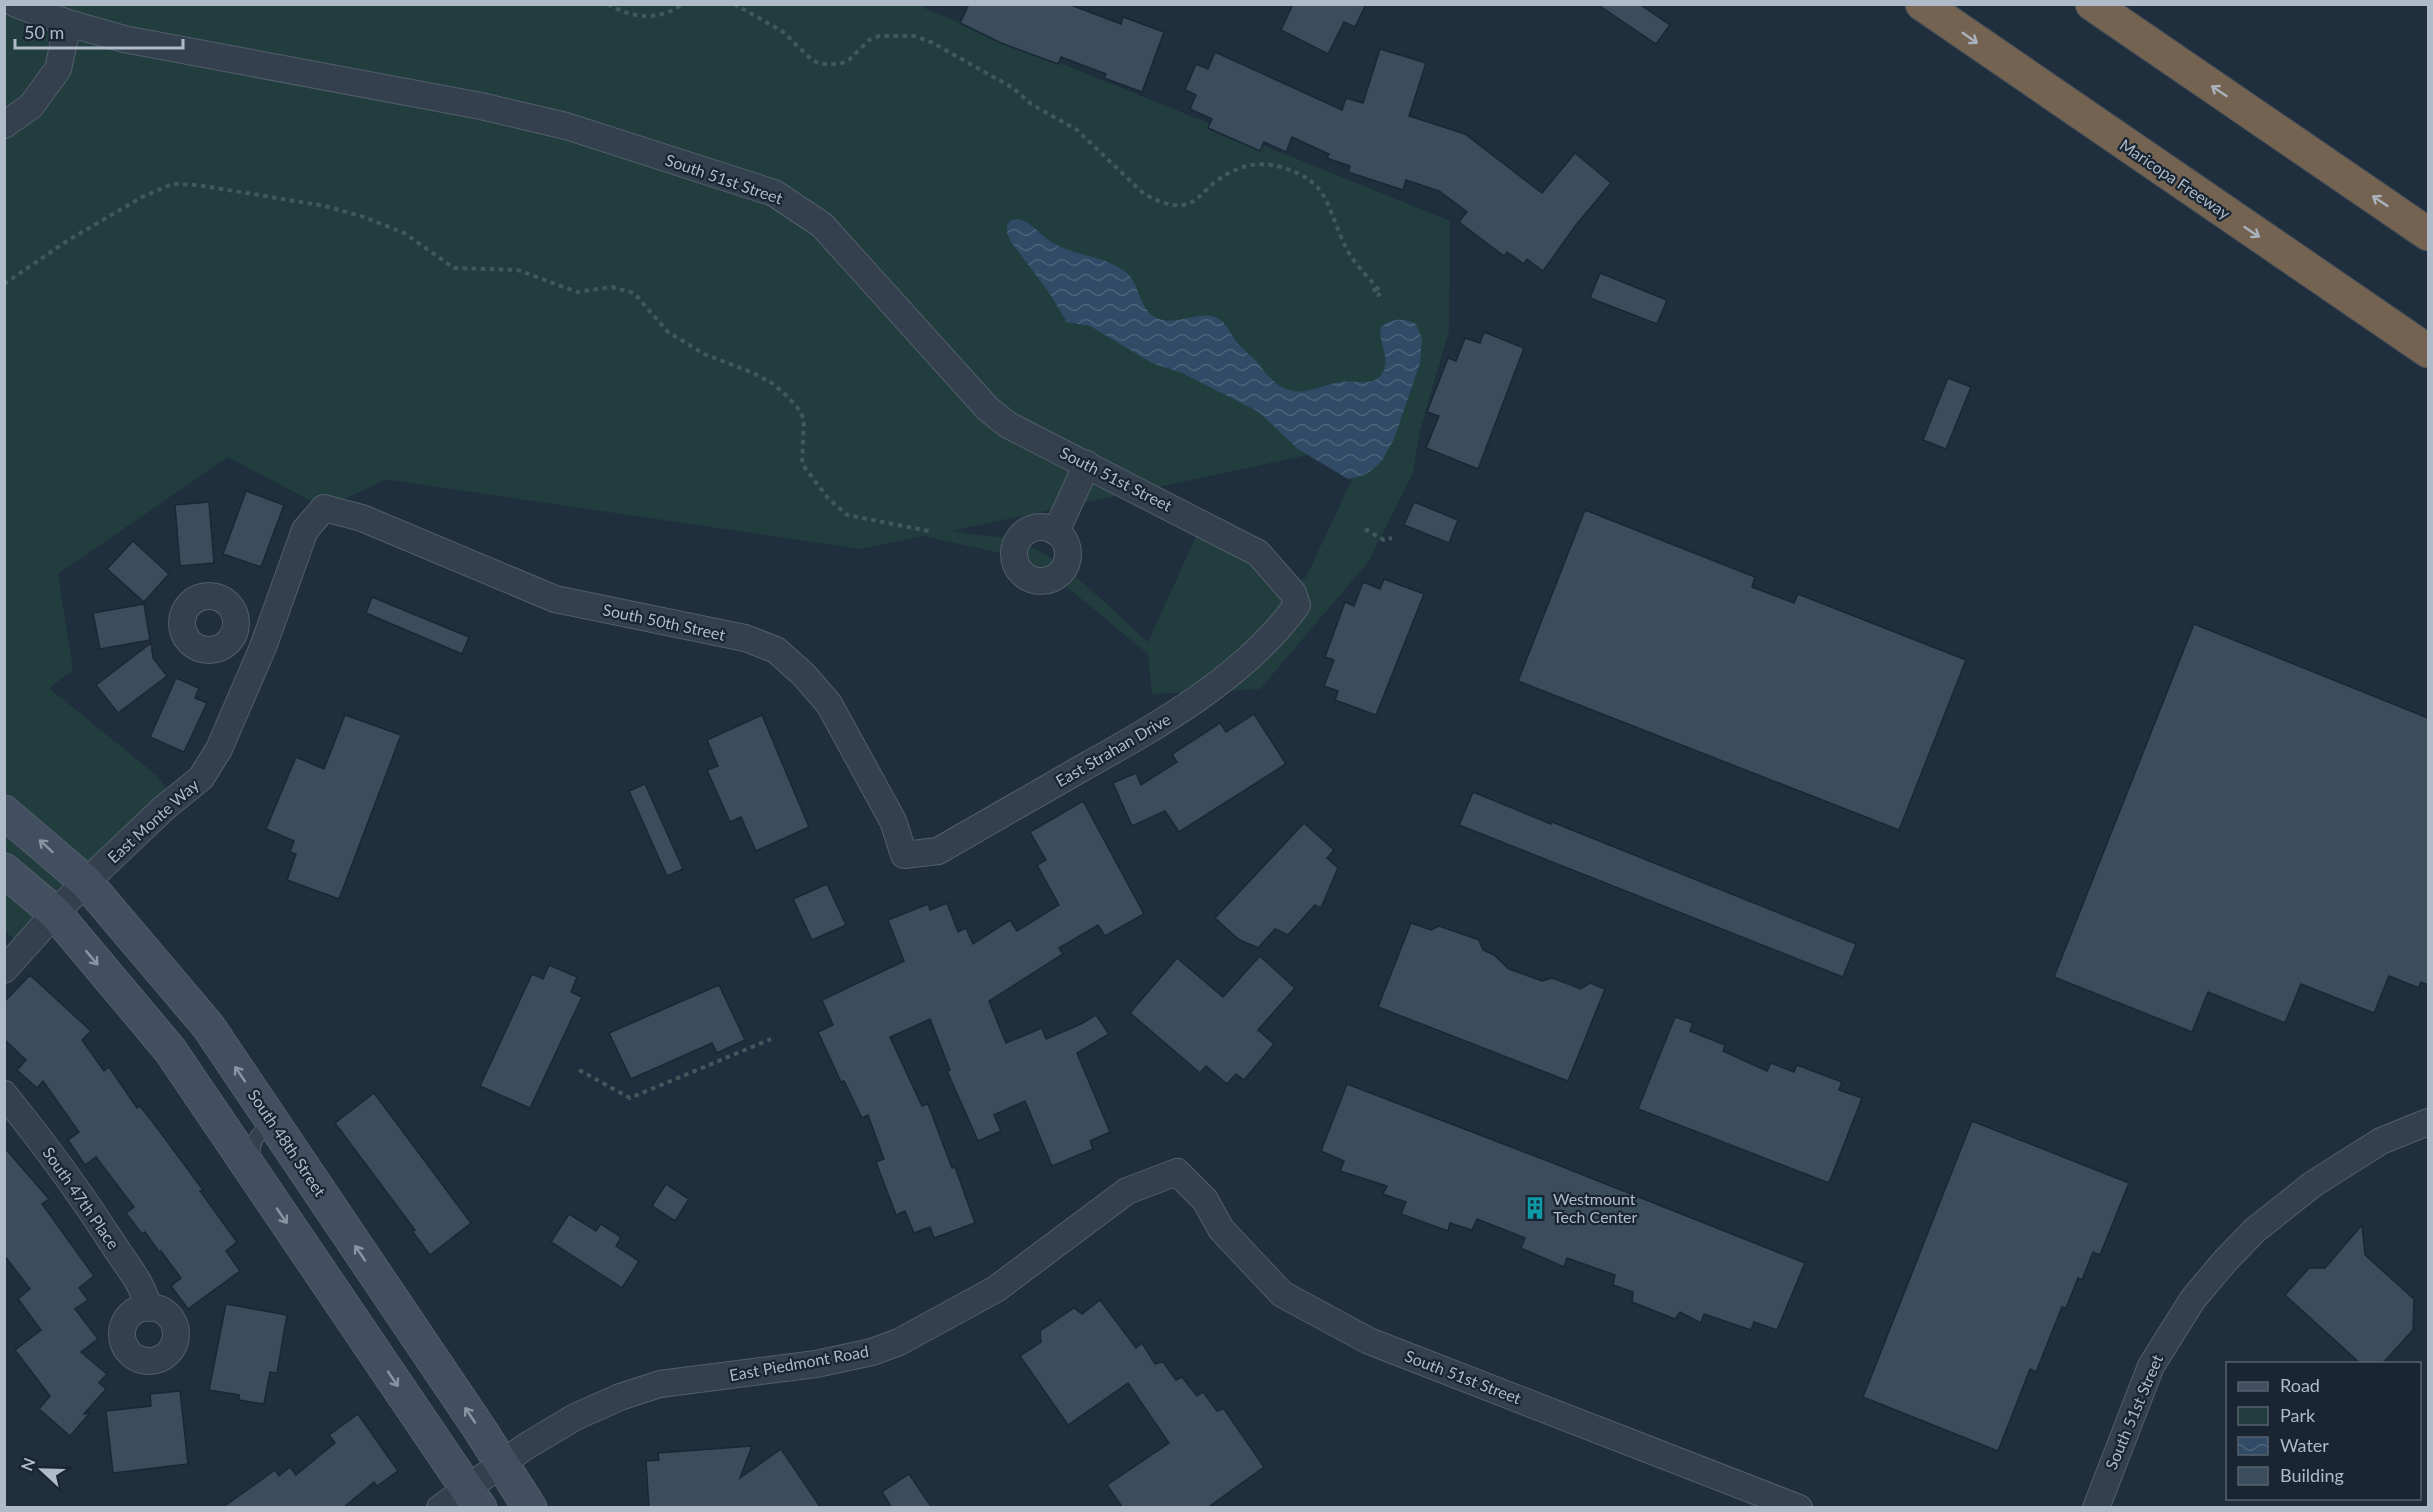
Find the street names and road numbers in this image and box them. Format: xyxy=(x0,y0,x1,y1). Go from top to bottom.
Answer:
street label: Maricopa Freeway xyxy=(2117,135,2235,223)
street label: South 51st Street xyxy=(663,150,786,208)
street label: South 51st Street xyxy=(1057,442,1175,515)
street label: South 50th Street xyxy=(601,599,727,644)
street label: East Strahan Drive xyxy=(1052,709,1174,790)
street label: East Monte Way xyxy=(103,774,203,867)
street label: South 48th Street xyxy=(245,1086,330,1200)
street label: South 47th Place xyxy=(39,1143,124,1252)
street label: East Piedmont Road xyxy=(728,1341,870,1384)
street label: South 51st Street xyxy=(1402,1346,1524,1408)
street label: South 51st Street xyxy=(2101,1351,2166,1472)

